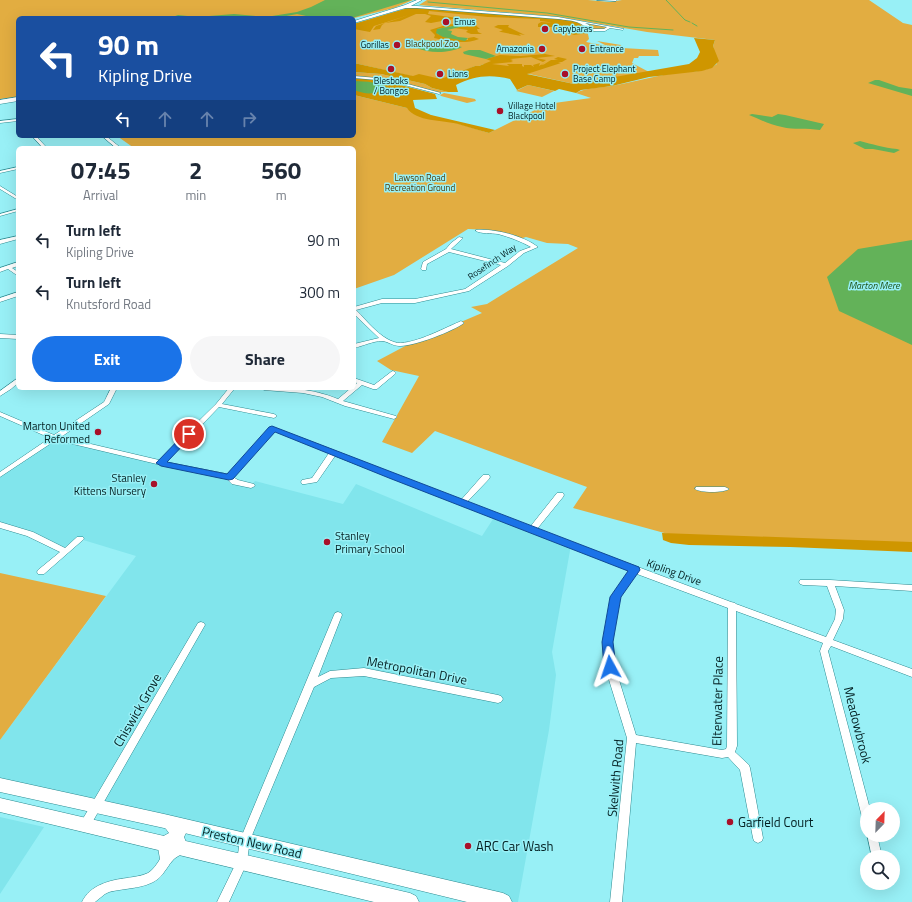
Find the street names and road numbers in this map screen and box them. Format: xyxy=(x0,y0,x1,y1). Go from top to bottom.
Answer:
street label: Rosefinch Way xyxy=(465,240,519,283)
street label: Kipling Drive xyxy=(644,555,704,589)
street label: Metropolitan Drive xyxy=(365,650,469,690)
street label: Elterwater Place xyxy=(706,656,728,746)
street label: Chiswick Grove xyxy=(108,669,166,751)
street label: Meadowbrook xyxy=(839,684,877,766)
street label: Skelwith Road xyxy=(602,738,628,818)
street label: Preston New Road xyxy=(200,821,304,863)

